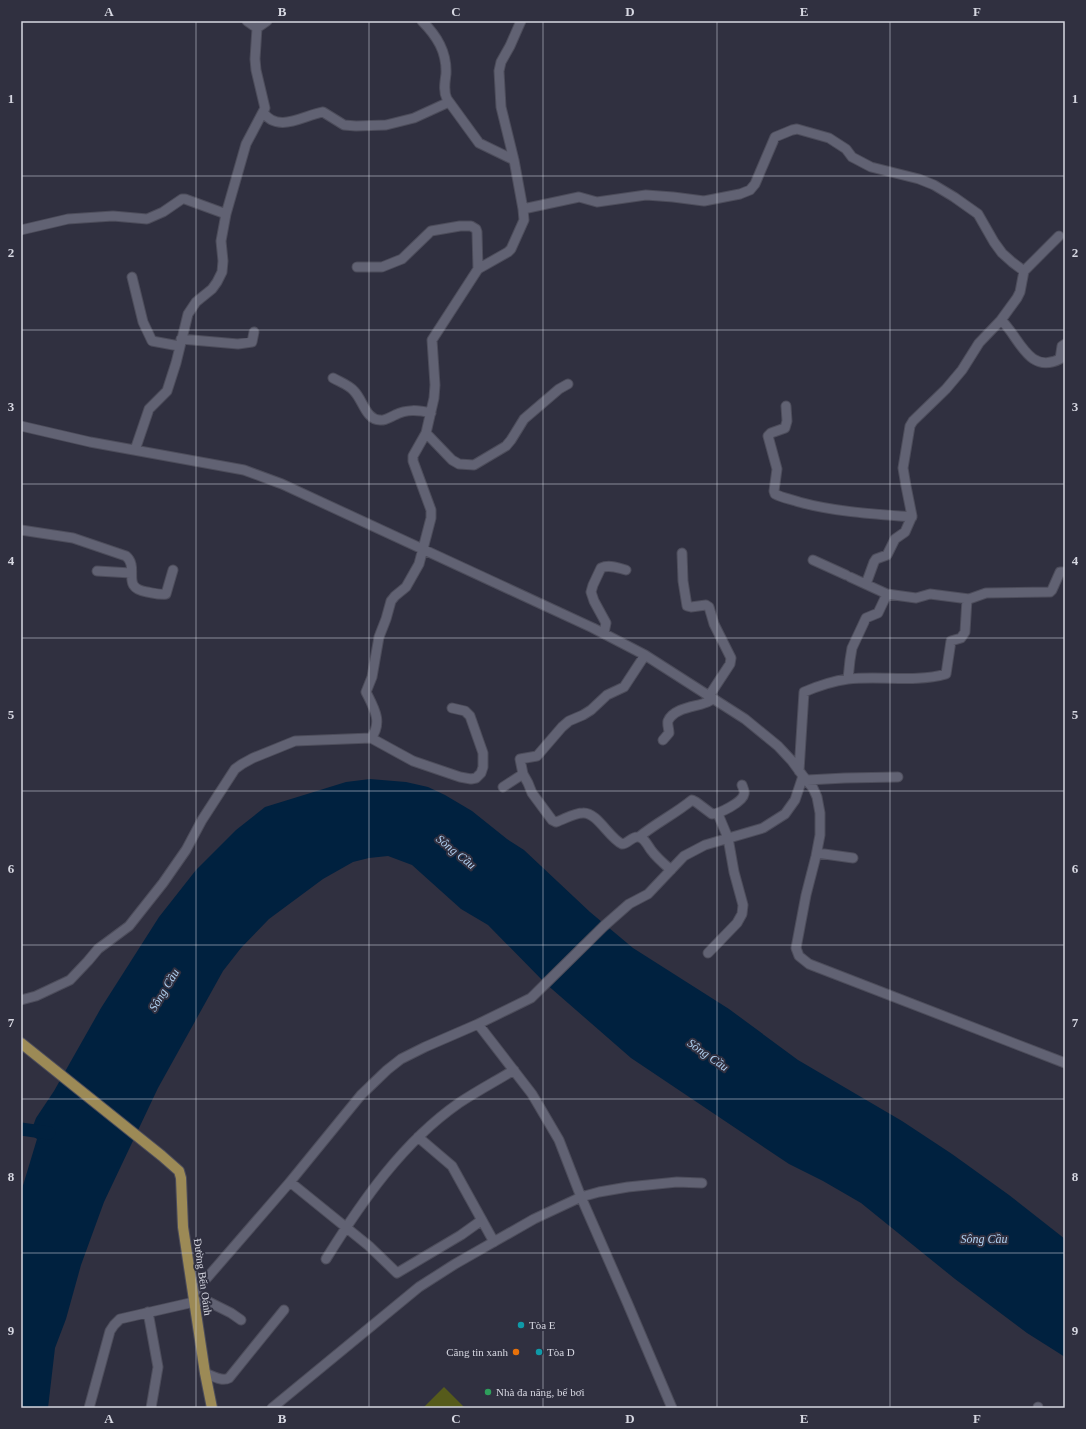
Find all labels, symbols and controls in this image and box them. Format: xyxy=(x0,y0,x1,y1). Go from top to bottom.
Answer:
text: A xyxy=(104,4,114,19)
text: B xyxy=(278,4,287,19)
text: C xyxy=(451,4,461,19)
text: D xyxy=(625,4,635,19)
text: E xyxy=(800,4,808,19)
text: F xyxy=(973,4,981,19)
text: 1 xyxy=(8,91,14,106)
text: 1 xyxy=(1072,91,1078,106)
text: 2 xyxy=(8,245,14,260)
text: 2 xyxy=(1072,245,1078,260)
text: 3 xyxy=(8,399,15,414)
text: 3 xyxy=(1072,399,1079,414)
text: 4 xyxy=(8,553,15,568)
text: 4 xyxy=(1072,553,1079,568)
text: 5 xyxy=(8,707,15,722)
text: 5 xyxy=(1072,707,1079,722)
water label: Sông Cầu xyxy=(433,832,479,872)
text: 6 xyxy=(8,861,15,876)
text: 6 xyxy=(1072,861,1079,876)
water label: Sông Cầu xyxy=(146,966,182,1014)
text: 7 xyxy=(8,1015,15,1030)
text: 7 xyxy=(1072,1015,1079,1030)
water label: Sông Cầu xyxy=(685,1036,731,1074)
text: 8 xyxy=(8,1169,15,1184)
text: 8 xyxy=(1072,1169,1079,1184)
water label: Sông Cầu xyxy=(960,1232,1008,1246)
street label: Đường Bến Oánh xyxy=(192,1238,214,1317)
place label: Tòa E xyxy=(529,1319,556,1331)
marker: Tòa E xyxy=(516,1320,526,1330)
text: 9 xyxy=(8,1323,15,1338)
text: 9 xyxy=(1072,1323,1079,1338)
place label: Căng tin xanh xyxy=(446,1346,508,1358)
place label: Tòa D xyxy=(547,1346,575,1358)
marker: Căng tin xanh xyxy=(511,1347,521,1357)
marker: Tòa D xyxy=(534,1347,544,1357)
place label: Nhà đa năng, bể bơi xyxy=(496,1386,585,1398)
marker: Nhà đa năng, bể bơi xyxy=(483,1387,493,1397)
text: A xyxy=(104,1411,114,1426)
text: B xyxy=(278,1411,287,1426)
text: C xyxy=(451,1411,461,1426)
text: D xyxy=(625,1411,635,1426)
text: E xyxy=(800,1411,808,1426)
text: F xyxy=(973,1411,981,1426)

